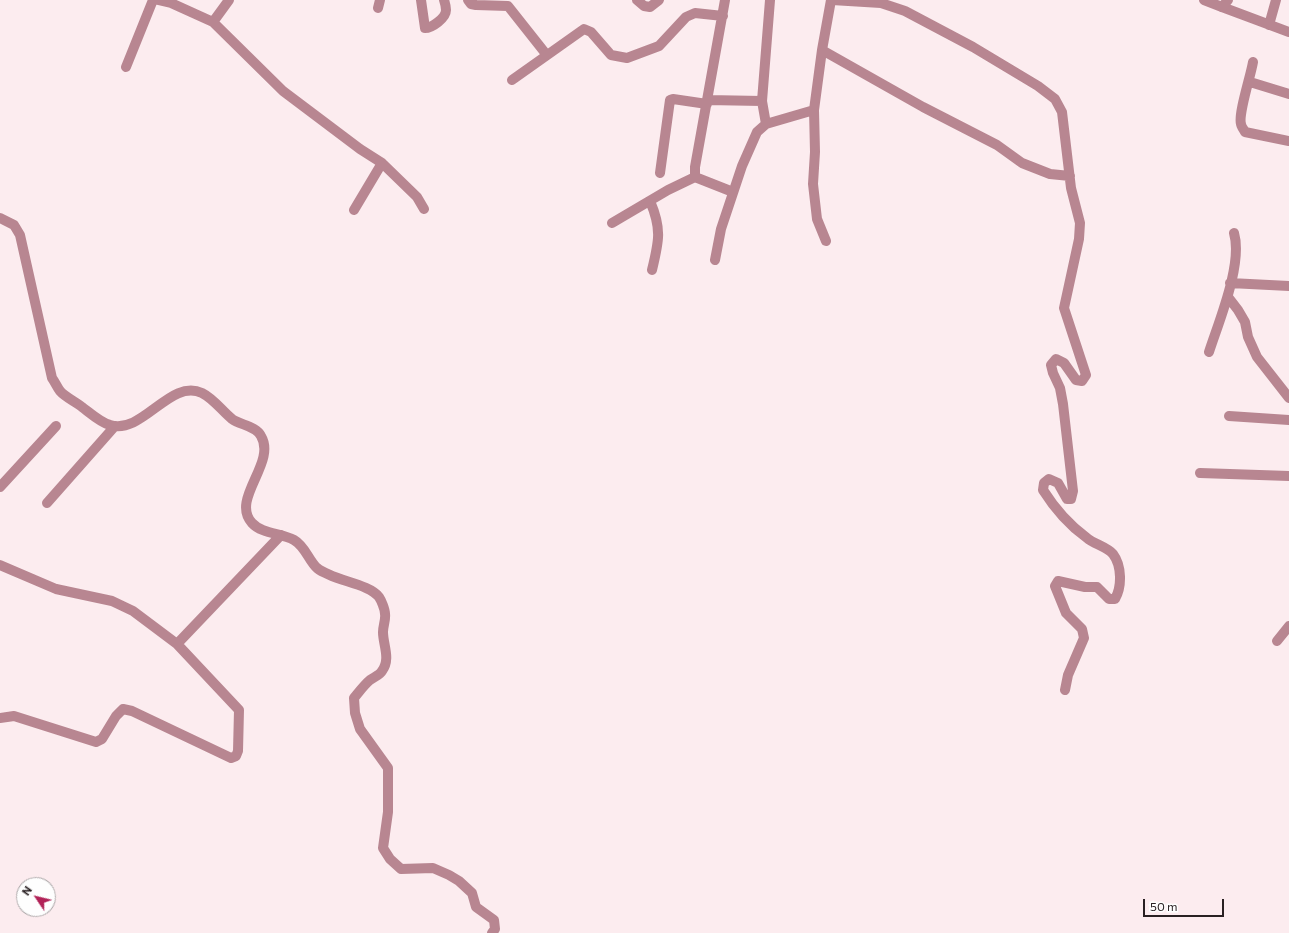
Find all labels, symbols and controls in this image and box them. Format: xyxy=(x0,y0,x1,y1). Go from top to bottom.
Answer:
north arrow xyxy=(16,877,56,917)
text: N xyxy=(19,883,34,898)
scale bar xyxy=(1145,891,1226,917)
text: 50 m xyxy=(1150,899,1178,913)

